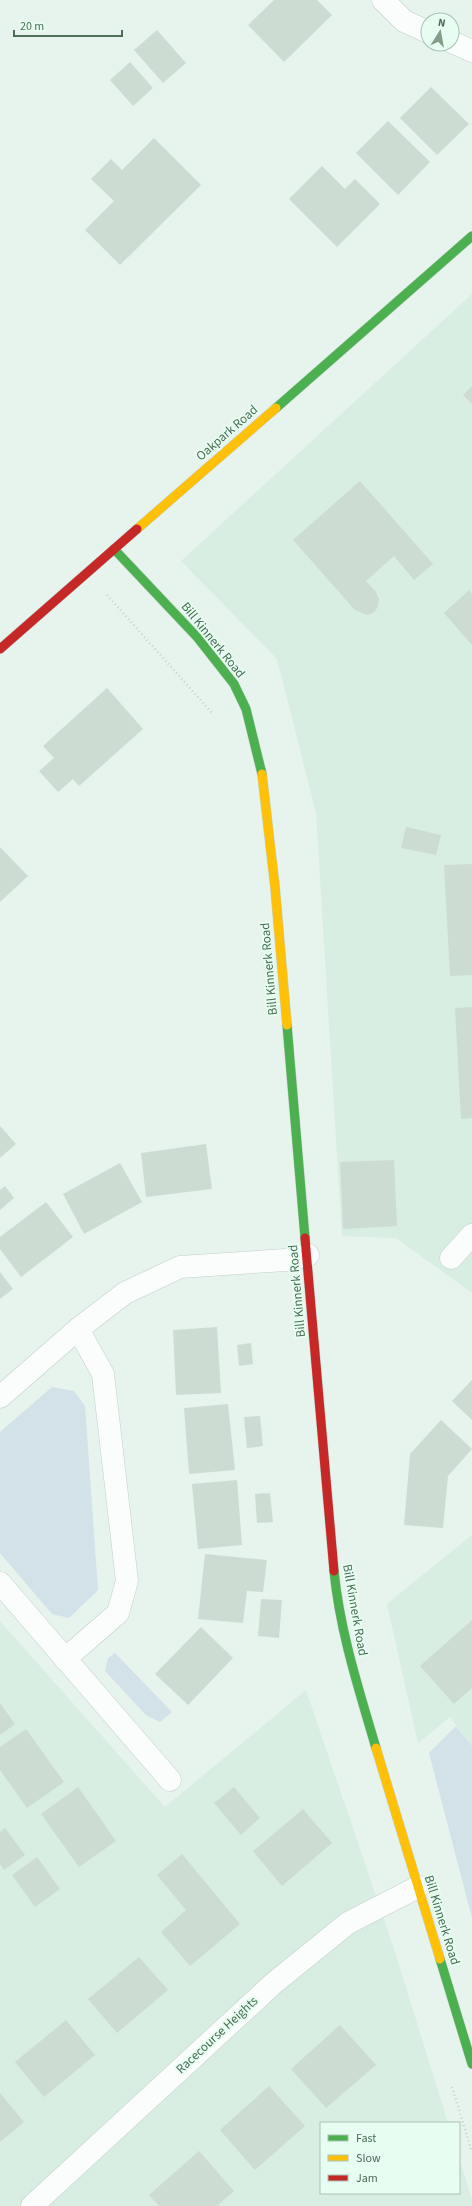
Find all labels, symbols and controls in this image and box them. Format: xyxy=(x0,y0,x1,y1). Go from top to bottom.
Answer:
scale bar xyxy=(14,12,122,38)
north arrow xyxy=(420,12,460,52)
text: N xyxy=(437,15,447,31)
text: 20 m xyxy=(20,18,44,35)
street label: Oakpark Road xyxy=(192,401,262,465)
street label: Bill Kinnerk Road xyxy=(177,598,249,682)
street label: Bill Kinnerk Road xyxy=(256,922,282,1016)
street label: Bill Kinnerk Road xyxy=(284,1244,310,1338)
street label: Bill Kinnerk Road xyxy=(338,1563,372,1657)
street label: Bill Kinnerk Road xyxy=(420,1873,464,1967)
street label: Racecourse Heights xyxy=(172,1992,262,2078)
legend xyxy=(320,2122,460,2194)
text: Fast xyxy=(356,2130,376,2147)
text: Slow xyxy=(356,2150,381,2167)
text: Jam xyxy=(356,2170,378,2187)

